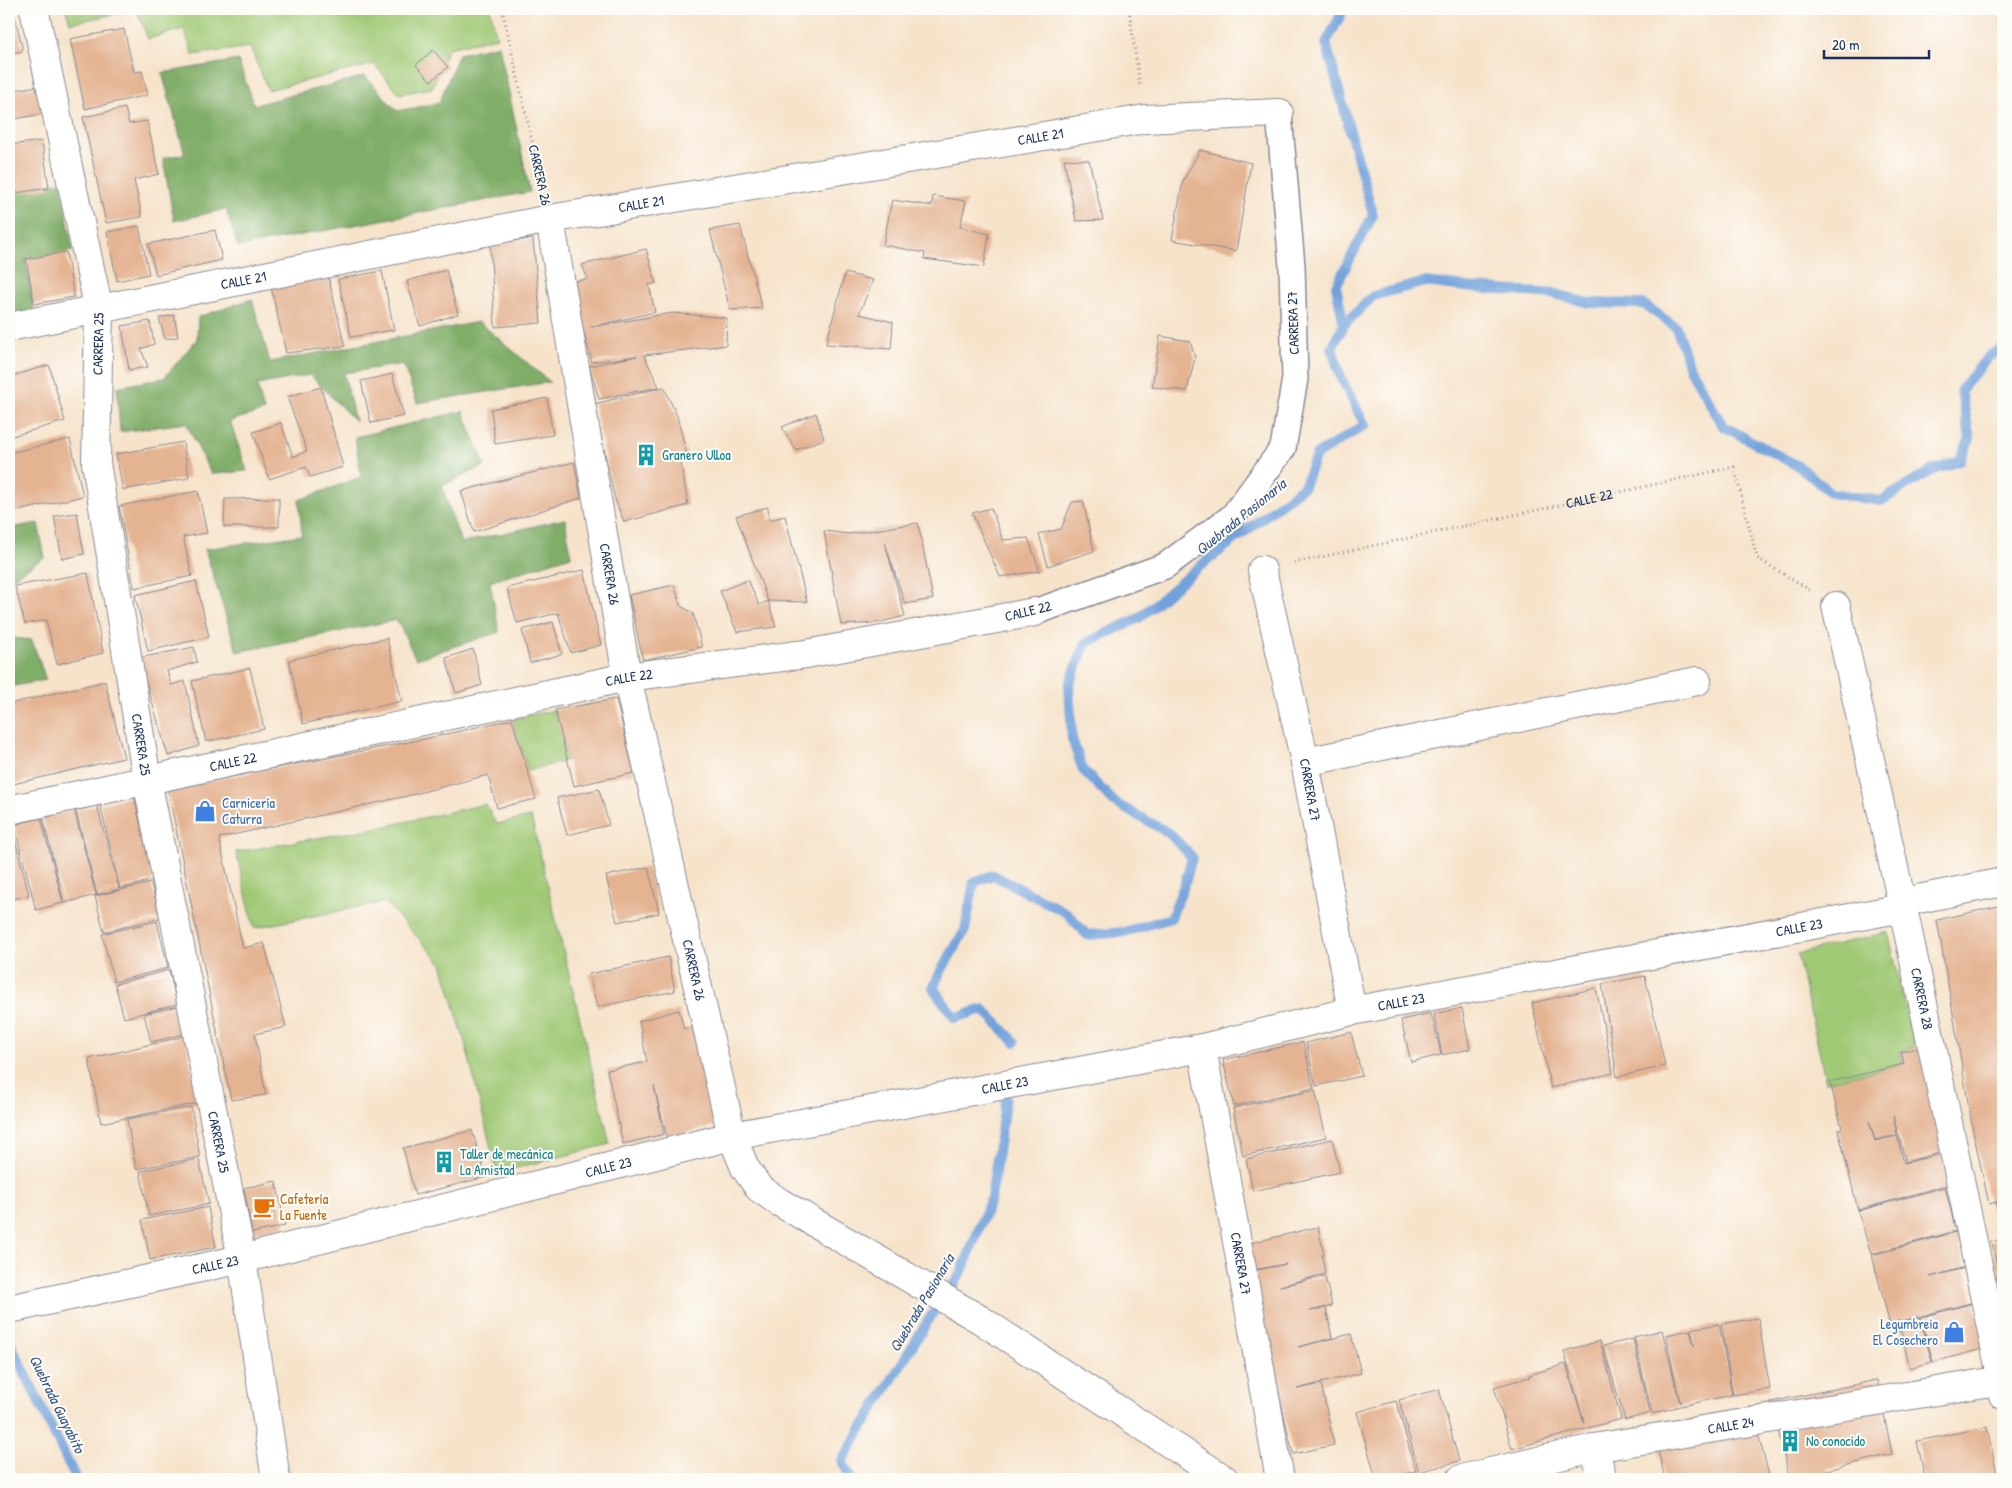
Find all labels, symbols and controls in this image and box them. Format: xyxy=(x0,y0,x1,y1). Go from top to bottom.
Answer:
scale bar xyxy=(1824,28,1930,60)
text: 20 m xyxy=(1832,34,1859,55)
street label: CALLE 21 xyxy=(1016,123,1065,149)
street label: CARRERA 26 xyxy=(524,143,557,208)
street label: CALLE 21 xyxy=(617,190,665,216)
street label: CALLE 21 xyxy=(219,266,268,294)
street label: CARRERA 27 xyxy=(1282,291,1303,355)
street label: CARRERA 25 xyxy=(87,313,108,375)
building icon: Granero Ulloa xyxy=(633,442,659,468)
place label: Granero Ulloa xyxy=(662,445,731,464)
water label: Quebrada Pasionaria xyxy=(1191,472,1292,560)
street label: CALLE 22 xyxy=(1564,484,1615,512)
street label: CARRERA 26 xyxy=(596,542,625,607)
street label: CALLE 22 xyxy=(1003,595,1054,625)
street label: CALLE 22 xyxy=(603,664,654,690)
street label: CARRERA 25 xyxy=(127,712,156,777)
street label: CALLE 22 xyxy=(208,747,258,776)
street label: CARRERA 27 xyxy=(1296,757,1326,823)
place label: Carnicería Caturra xyxy=(222,793,276,828)
shop icon: Carnicería Caturra xyxy=(192,798,218,824)
street label: CALLE 23 xyxy=(1774,913,1824,941)
street label: CARRERA 26 xyxy=(678,938,711,1003)
street label: CARRERA 28 xyxy=(1907,966,1938,1031)
street label: CALLE 23 xyxy=(1376,988,1426,1015)
street label: CALLE 23 xyxy=(980,1071,1030,1098)
street label: CARRERA 25 xyxy=(204,1109,235,1174)
place label: Taller de mecánica La Amistad xyxy=(460,1144,553,1179)
building icon: Taller de mecánica La Amistad xyxy=(431,1149,457,1175)
street label: CALLE 23 xyxy=(583,1152,633,1182)
place label: Cafetería La Fuente xyxy=(280,1189,329,1224)
cafe icon: Cafetería La Fuente xyxy=(251,1194,277,1220)
street label: CARRERA 27 xyxy=(1226,1231,1256,1296)
water label: Quebrada Pasionaria xyxy=(884,1248,960,1356)
street label: CALLE 23 xyxy=(190,1250,240,1278)
place label: Legumbreia El Cosechero xyxy=(1873,1314,1939,1349)
shop icon: Legumbreia El Cosechero xyxy=(1941,1319,1967,1345)
water label: Quebrada Guayabito xyxy=(25,1351,91,1457)
street label: CALLE 24 xyxy=(1706,1412,1755,1438)
building icon: No conocido xyxy=(1777,1428,1803,1454)
place label: No conocido xyxy=(1806,1431,1865,1450)

